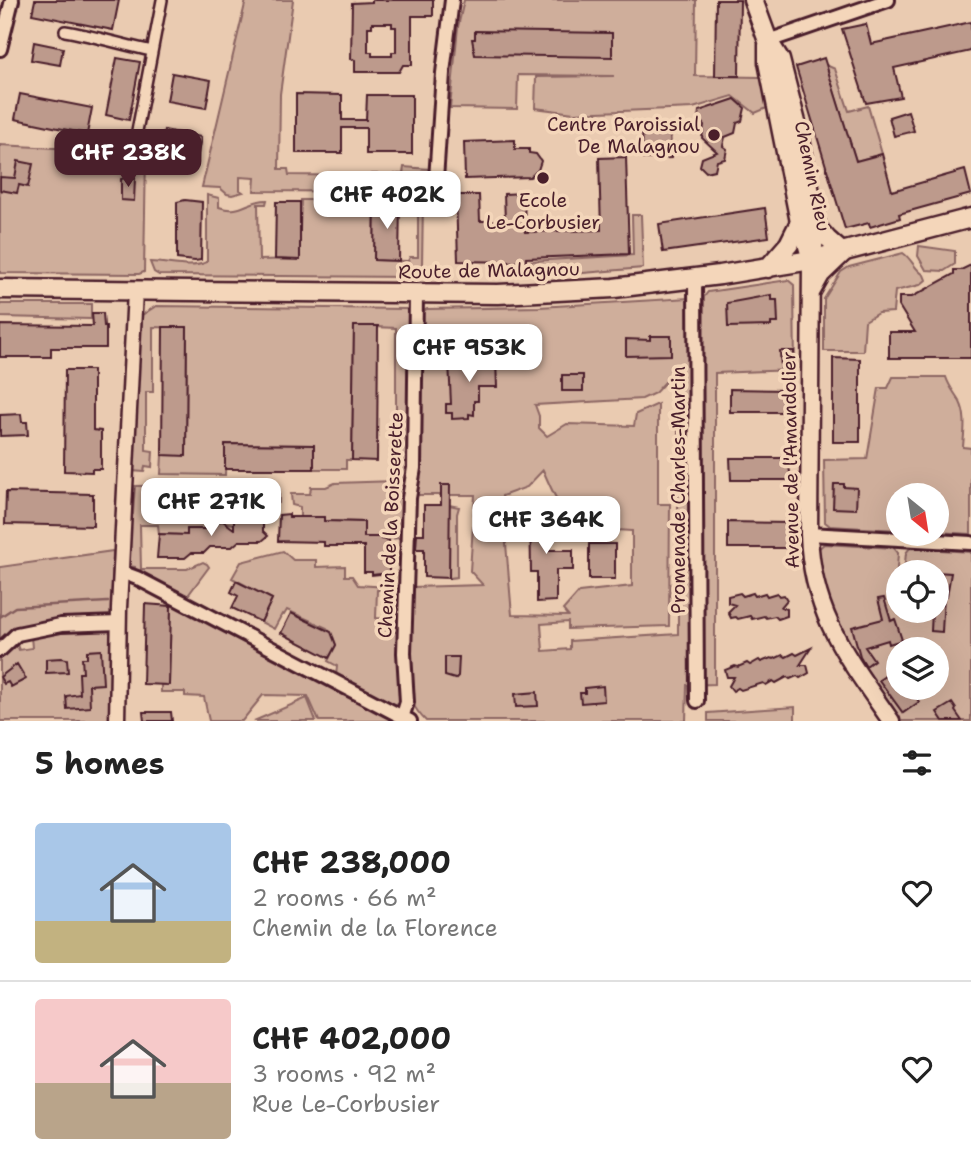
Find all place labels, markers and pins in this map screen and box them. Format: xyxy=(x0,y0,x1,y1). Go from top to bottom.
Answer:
place label: Centre Paroissial De Malagnou xyxy=(547,112,700,159)
marker: Centre Paroissial De Malagnou xyxy=(706,127,722,143)
pin: CHF 238K xyxy=(56,130,200,189)
marker: Ecole Le-Corbusier xyxy=(535,170,551,186)
pin: CHF 402K xyxy=(315,172,459,231)
place label: Ecole Le-Corbusier xyxy=(486,188,600,235)
pin: CHF 953K xyxy=(397,324,541,384)
pin: CHF 271K xyxy=(139,478,283,538)
pin: CHF 364K xyxy=(474,496,618,556)

